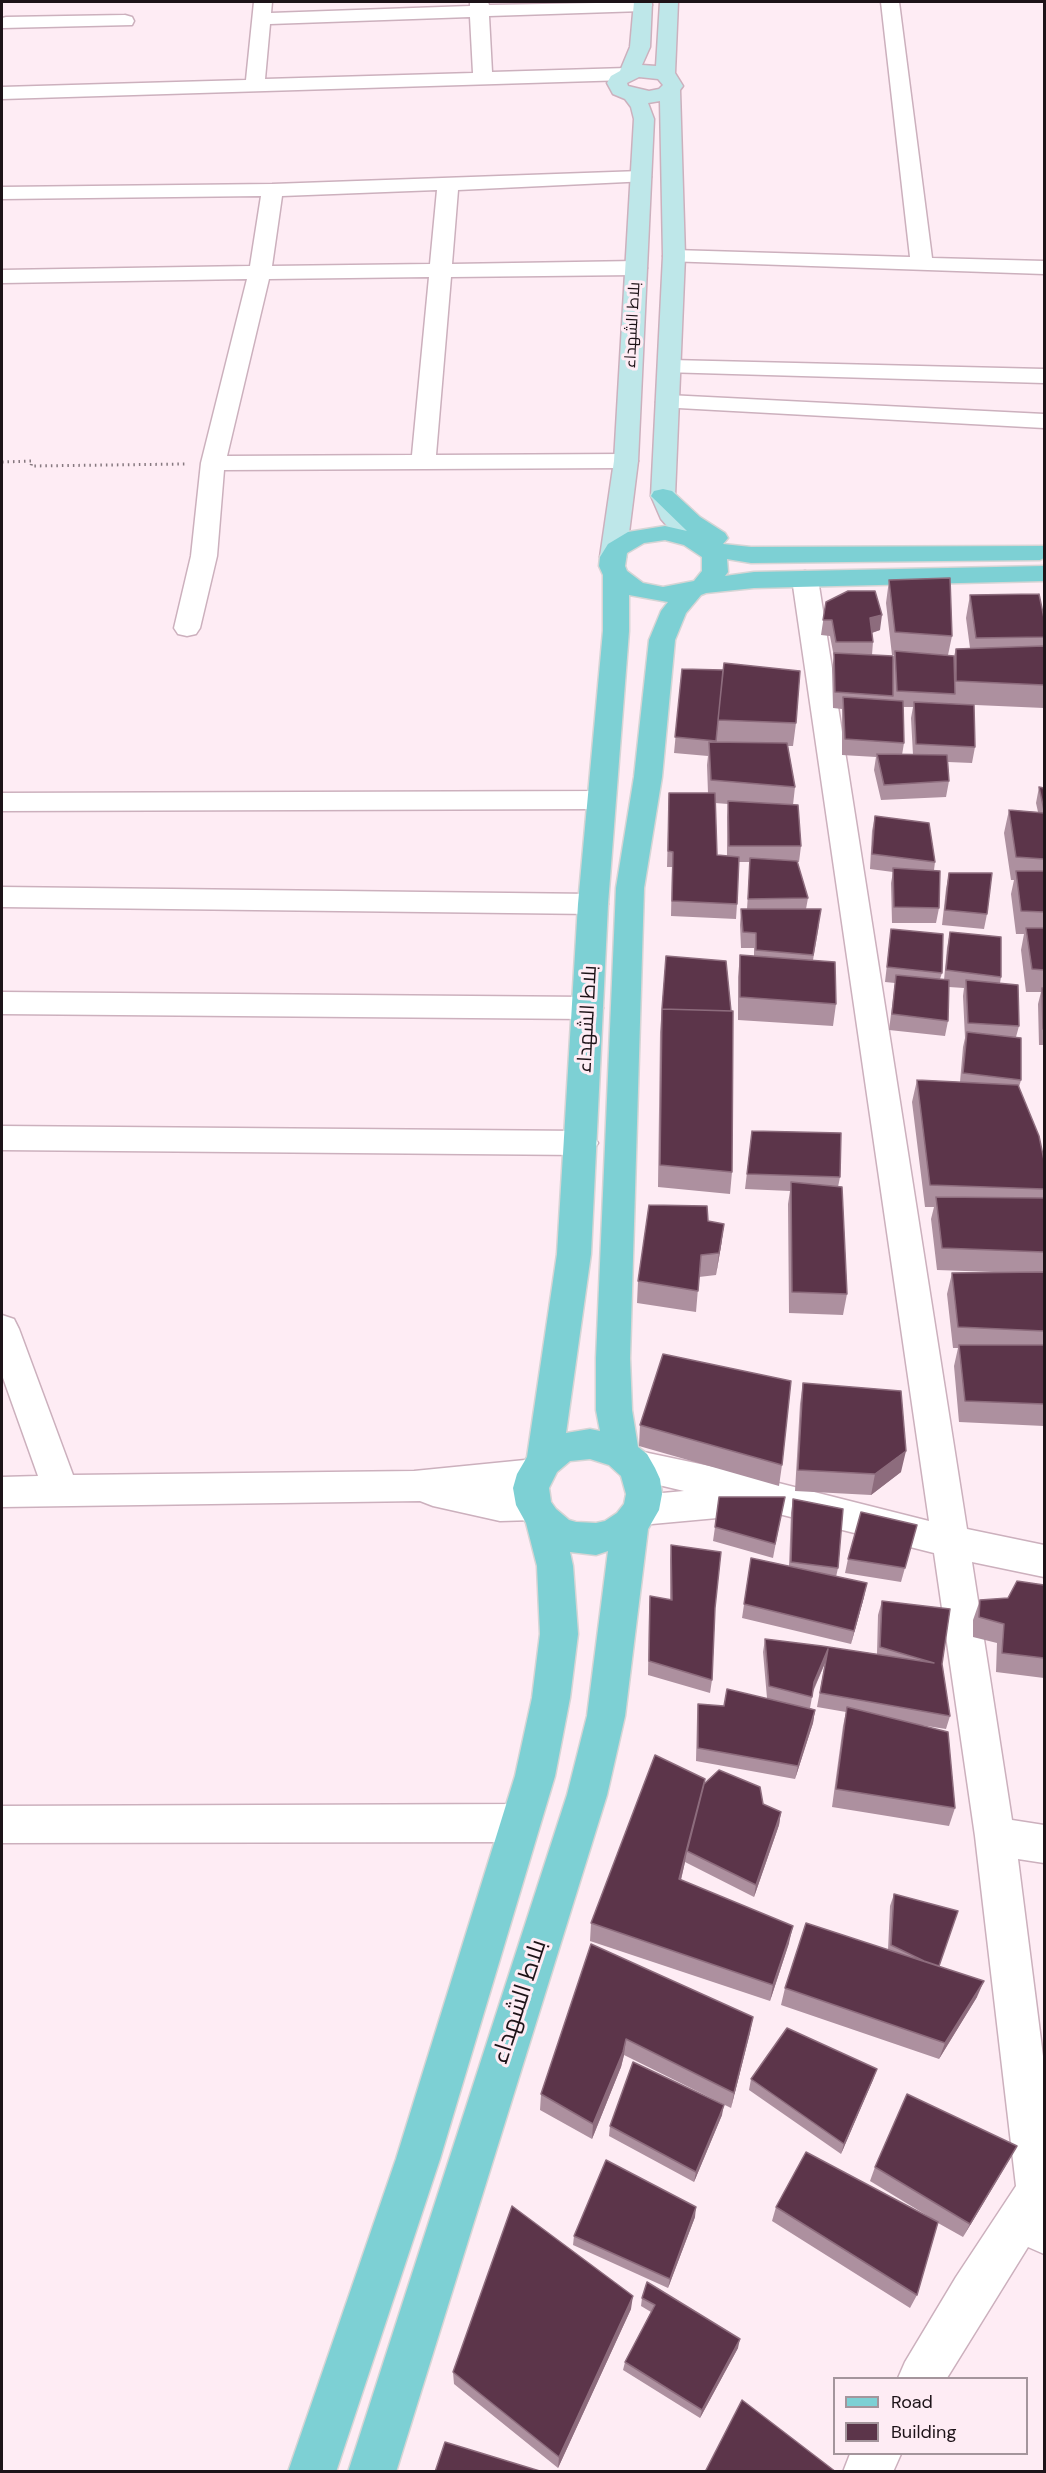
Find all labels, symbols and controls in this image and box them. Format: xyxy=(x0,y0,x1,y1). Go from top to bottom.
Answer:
street label: بلاط الشهداء xyxy=(621,282,645,368)
street label: بلاط الشهداء xyxy=(573,965,603,1073)
street label: بلاط الشهداء xyxy=(486,1936,554,2068)
legend xyxy=(833,2377,1028,2455)
text: Road xyxy=(891,2390,933,2414)
text: Building xyxy=(891,2420,956,2444)

